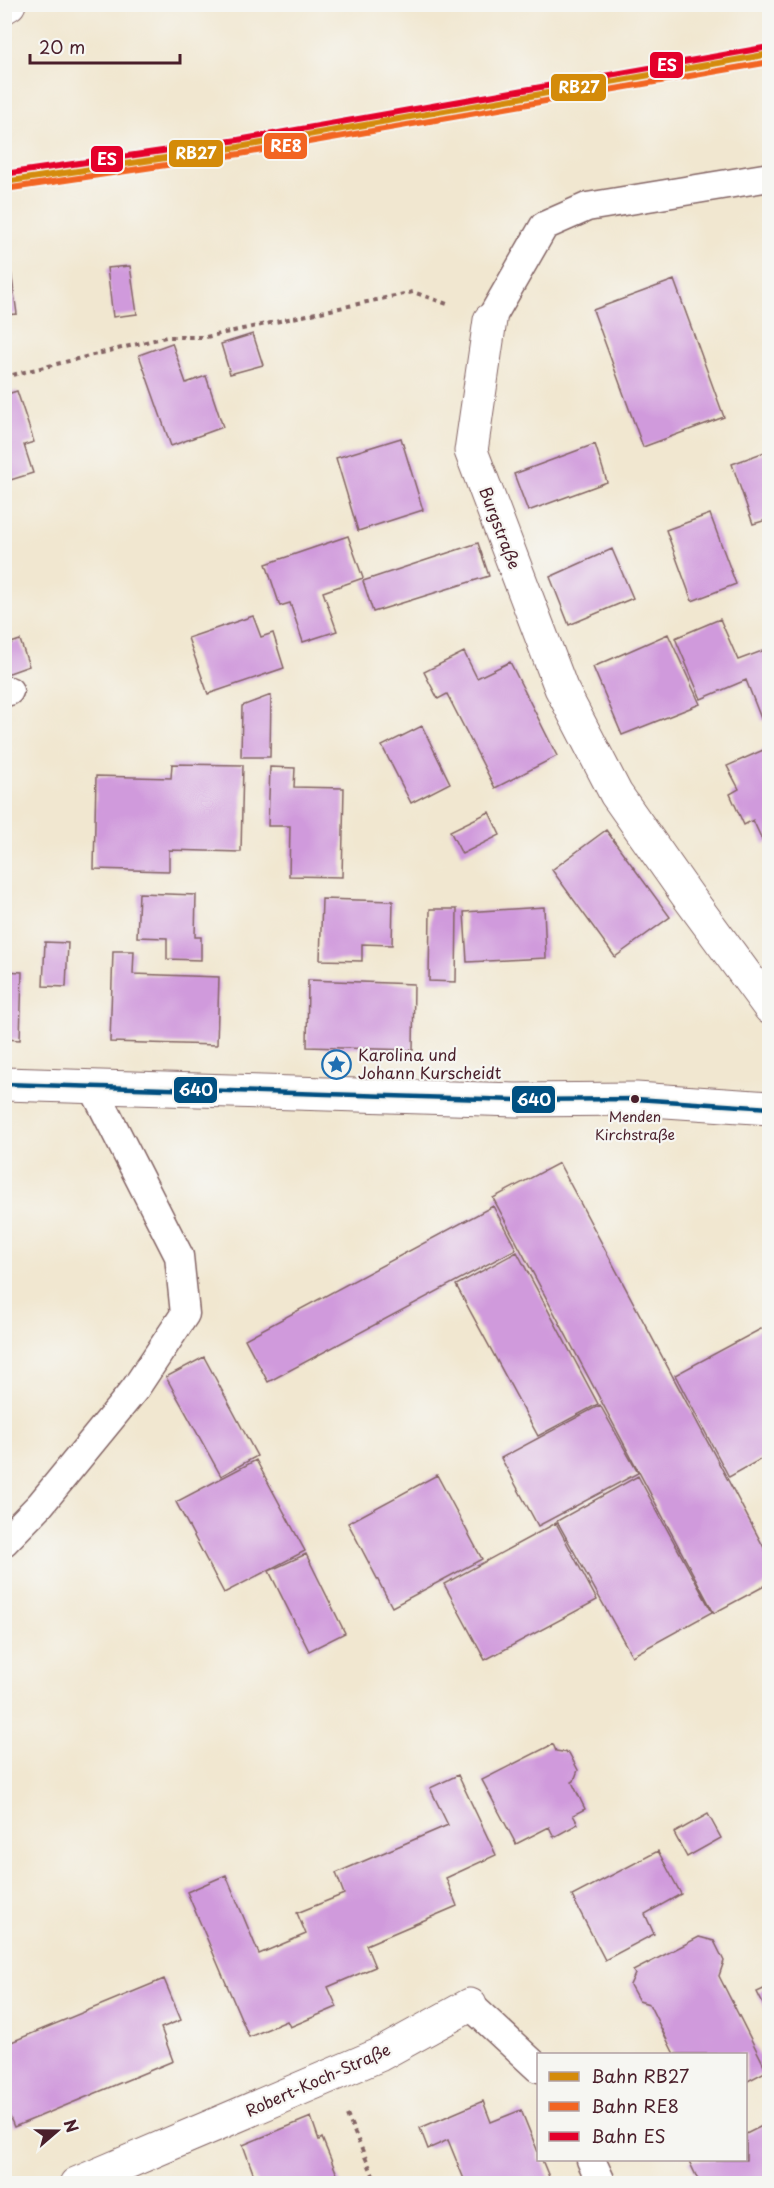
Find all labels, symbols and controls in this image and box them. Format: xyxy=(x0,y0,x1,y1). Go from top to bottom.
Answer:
scale bar xyxy=(30,27,180,65)
text: 20 m xyxy=(39,33,85,60)
line badge: ES xyxy=(649,51,684,79)
text: ES xyxy=(657,52,677,76)
line badge: RB27 xyxy=(550,73,607,102)
text: RB27 xyxy=(558,74,600,98)
line badge: RE8 xyxy=(263,132,308,160)
text: RE8 xyxy=(270,133,302,157)
line badge: RB27 xyxy=(168,139,224,168)
text: RB27 xyxy=(175,140,217,164)
line badge: ES xyxy=(90,145,124,173)
text: ES xyxy=(97,146,117,170)
street label: Burgstraße xyxy=(474,483,528,572)
place label: Karolina und Johann Kurscheidt xyxy=(358,1042,502,1084)
place icon: Karolina und Johann Kurscheidt xyxy=(321,1048,353,1080)
line badge: 640 xyxy=(173,1076,218,1104)
text: 640 xyxy=(179,1077,213,1101)
line badge: 640 xyxy=(511,1085,556,1114)
text: 640 xyxy=(517,1087,551,1111)
marker: Menden Kirchstraße xyxy=(629,1093,641,1105)
place label: Menden Kirchstraße xyxy=(595,1106,675,1145)
street label: Robert-Koch-Straße xyxy=(241,2036,394,2122)
legend xyxy=(537,2053,747,2161)
text: Bahn RB27 xyxy=(591,2062,689,2089)
text: Bahn RE8 xyxy=(591,2092,679,2119)
north arrow xyxy=(27,2101,87,2161)
text: N xyxy=(59,2115,85,2136)
text: Bahn ES xyxy=(591,2122,666,2149)

